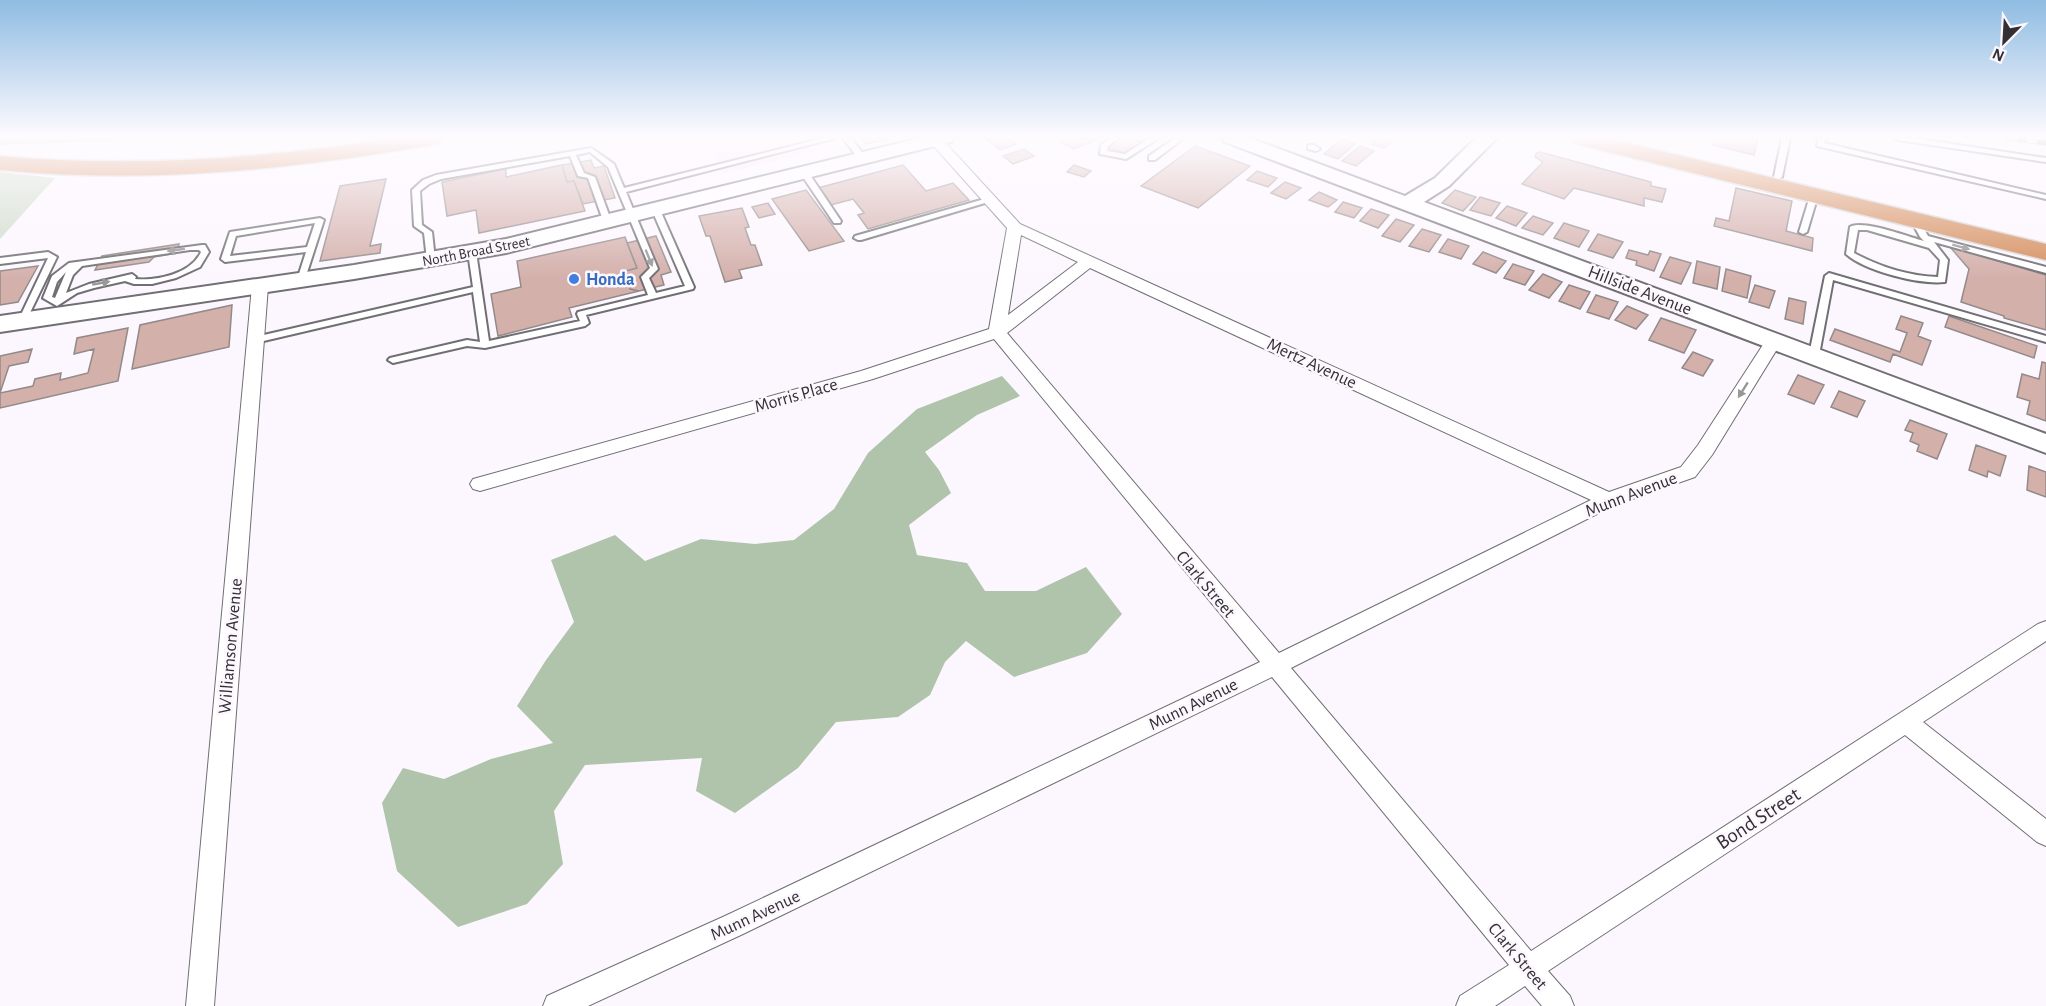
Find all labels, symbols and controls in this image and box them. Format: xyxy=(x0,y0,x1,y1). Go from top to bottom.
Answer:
north arrow xyxy=(1974,12,2034,72)
text: N xyxy=(1990,45,2007,64)
street label: North Broad Street xyxy=(421,234,532,269)
one-way arrow xyxy=(1953,243,1971,252)
one-way arrow xyxy=(166,245,185,255)
one-way arrow xyxy=(645,249,654,267)
street label: Hillside Avenue xyxy=(1585,263,1694,319)
place label: Honda xyxy=(586,271,635,289)
marker: Honda xyxy=(567,272,581,286)
one-way arrow xyxy=(91,278,110,287)
street label: Mertz Avenue xyxy=(1264,335,1359,392)
street label: Morris Place xyxy=(753,376,840,416)
one-way arrow xyxy=(1737,382,1748,398)
street label: Munn Avenue xyxy=(1583,469,1680,521)
street label: Clark Street xyxy=(1172,548,1238,622)
street label: Williamson Avenue xyxy=(216,577,246,715)
street label: Munn Avenue xyxy=(1146,676,1241,734)
street label: Bond Street xyxy=(1712,783,1804,853)
street label: Munn Avenue xyxy=(708,887,803,944)
street label: Clark Street xyxy=(1484,920,1550,994)

